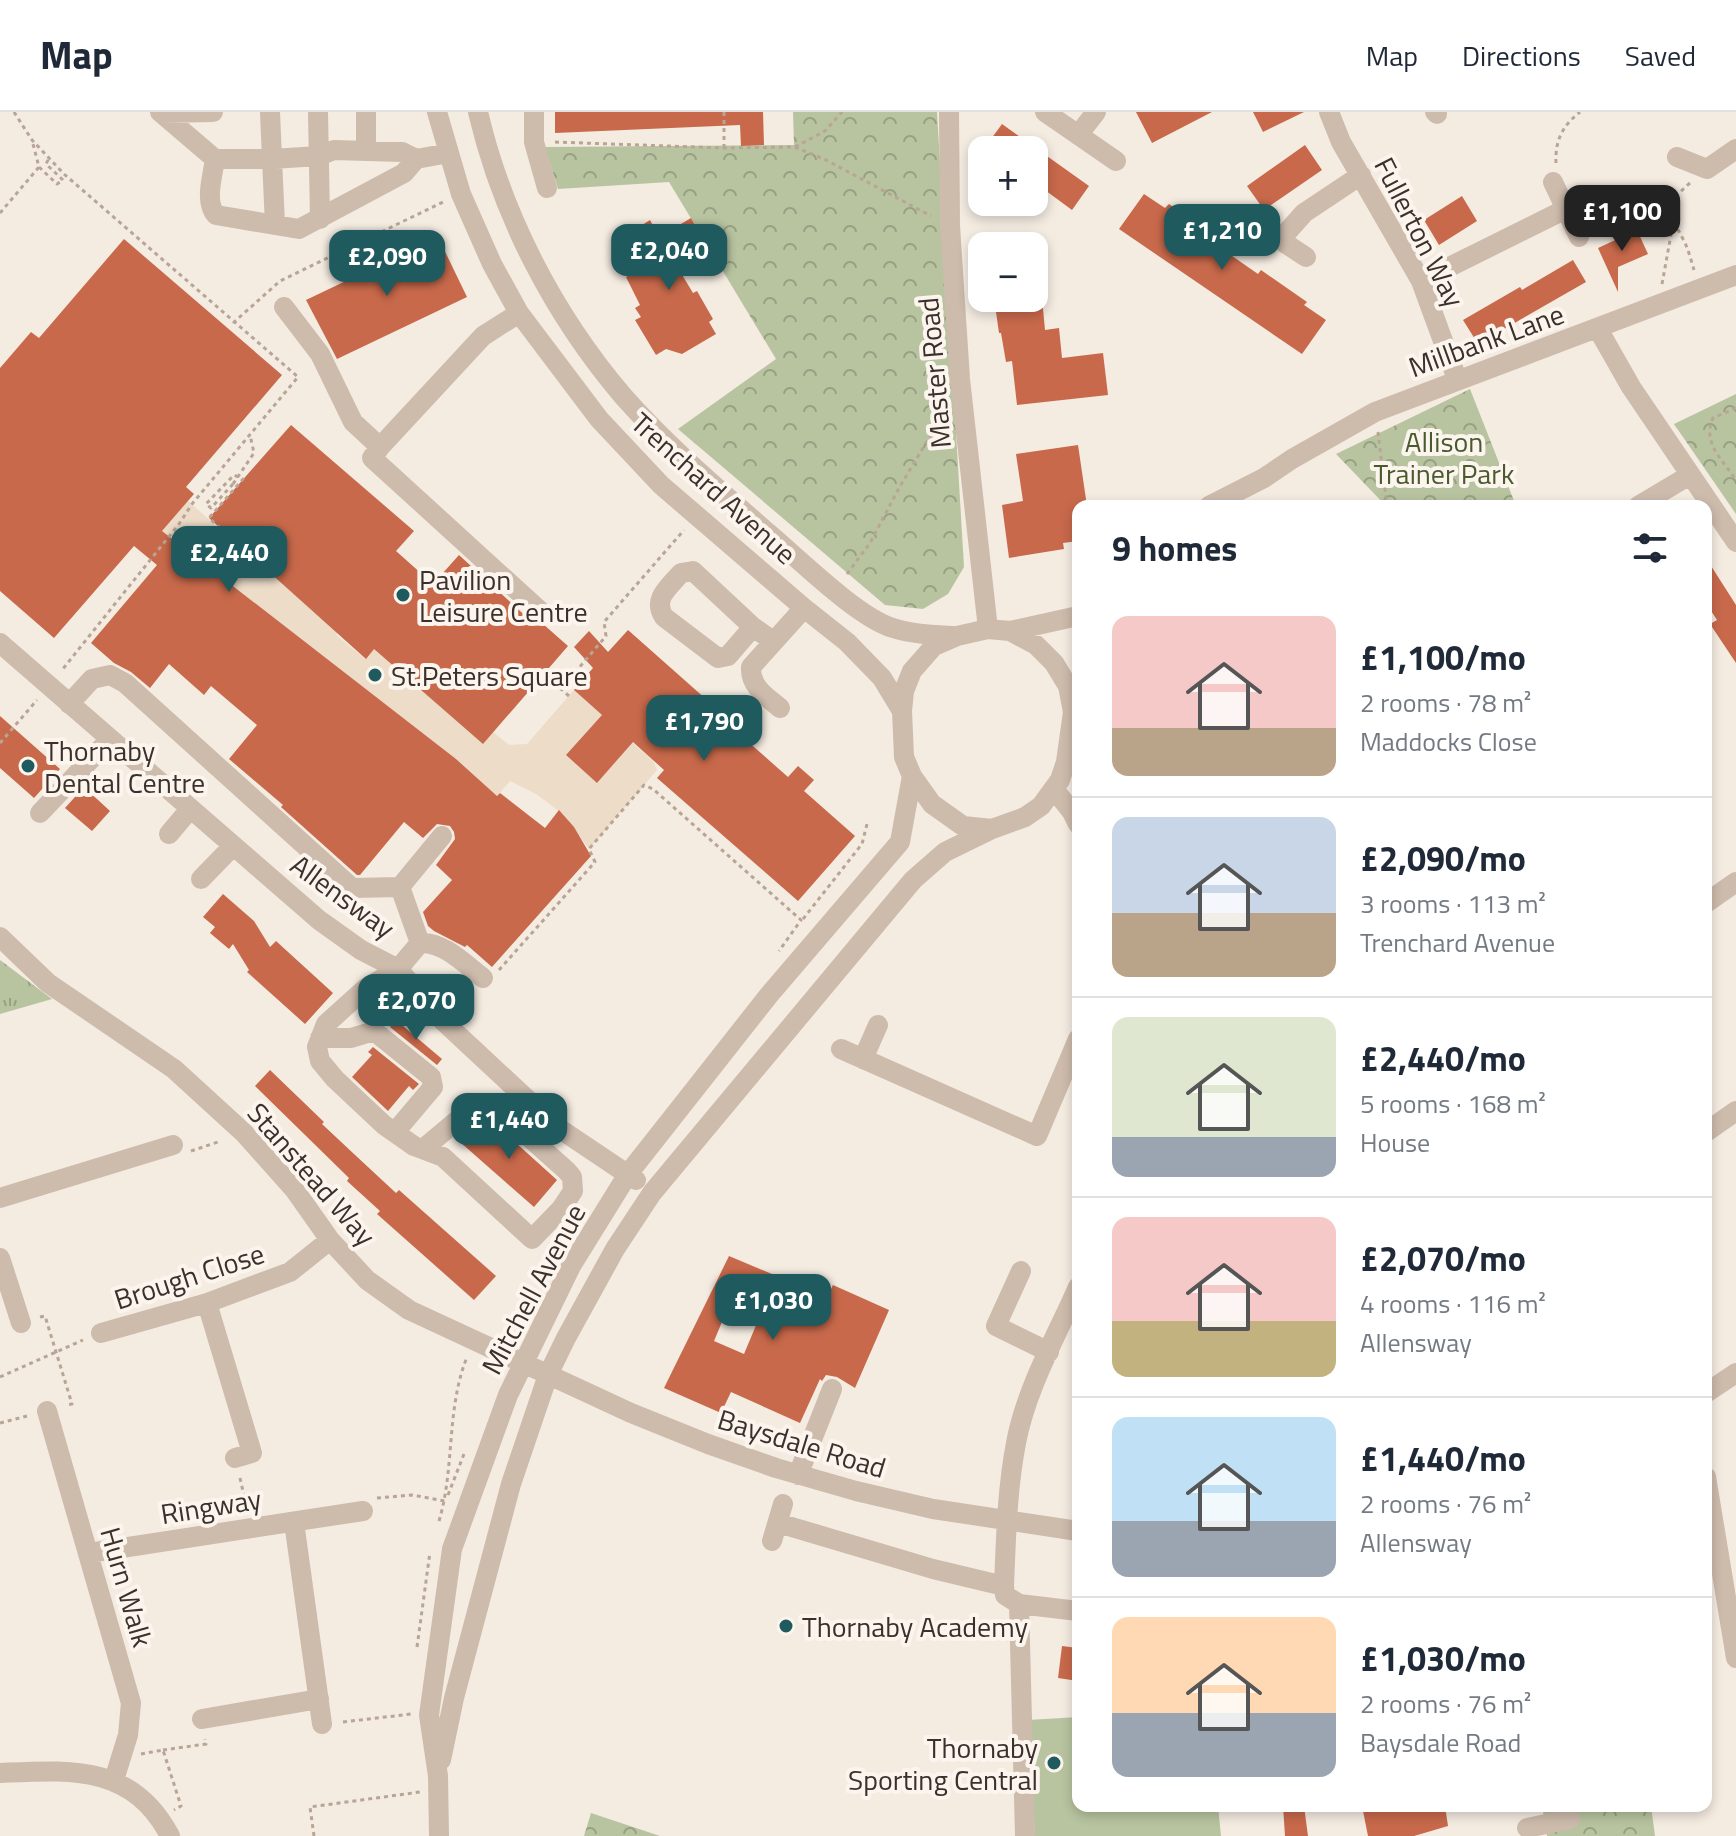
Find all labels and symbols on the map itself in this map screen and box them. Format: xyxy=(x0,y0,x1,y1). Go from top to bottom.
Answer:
street label: Fullerton Way xyxy=(1364,149,1476,315)
pin: £1,100 xyxy=(1557,185,1687,253)
pin: £1,210 xyxy=(1157,204,1287,272)
pin: £2,040 xyxy=(604,224,734,292)
pin: £2,090 xyxy=(322,230,452,298)
street label: Millbank Lane xyxy=(1402,292,1570,388)
street label: Master Road xyxy=(906,296,962,450)
street label: Trenchard Avenue xyxy=(622,402,806,574)
park label: Allison Trainer Park xyxy=(1374,420,1514,495)
pin: £2,440 xyxy=(164,526,294,594)
place label: Pavilion Leisure Centre xyxy=(419,558,588,633)
marker: Pavilion Leisure Centre xyxy=(394,586,412,604)
place label: St.Peters Square xyxy=(391,654,588,697)
marker: St.Peters Square xyxy=(366,666,384,684)
pin: £1,790 xyxy=(639,695,769,763)
place label: Thornaby Dental Centre xyxy=(44,729,205,804)
marker: Thornaby Dental Centre xyxy=(19,757,37,775)
street label: Allensway xyxy=(282,843,404,949)
pin: £2,070 xyxy=(351,974,481,1042)
street label: Stanstead Way xyxy=(238,1093,386,1255)
pin: £1,440 xyxy=(444,1093,574,1161)
street label: Mitchell Avenue xyxy=(470,1196,596,1382)
street label: Brough Close xyxy=(108,1232,270,1320)
pin: £1,030 xyxy=(708,1274,838,1342)
street label: Baysdale Road xyxy=(713,1397,891,1489)
street label: Ringway xyxy=(158,1477,264,1535)
street label: Hurn Walk xyxy=(89,1522,165,1652)
place label: Thornaby Academy xyxy=(802,1605,1028,1648)
marker: Thornaby Academy xyxy=(777,1617,795,1635)
place label: Thornaby Sporting Central xyxy=(848,1726,1038,1801)
marker: Thornaby Sporting Central xyxy=(1045,1754,1063,1772)

